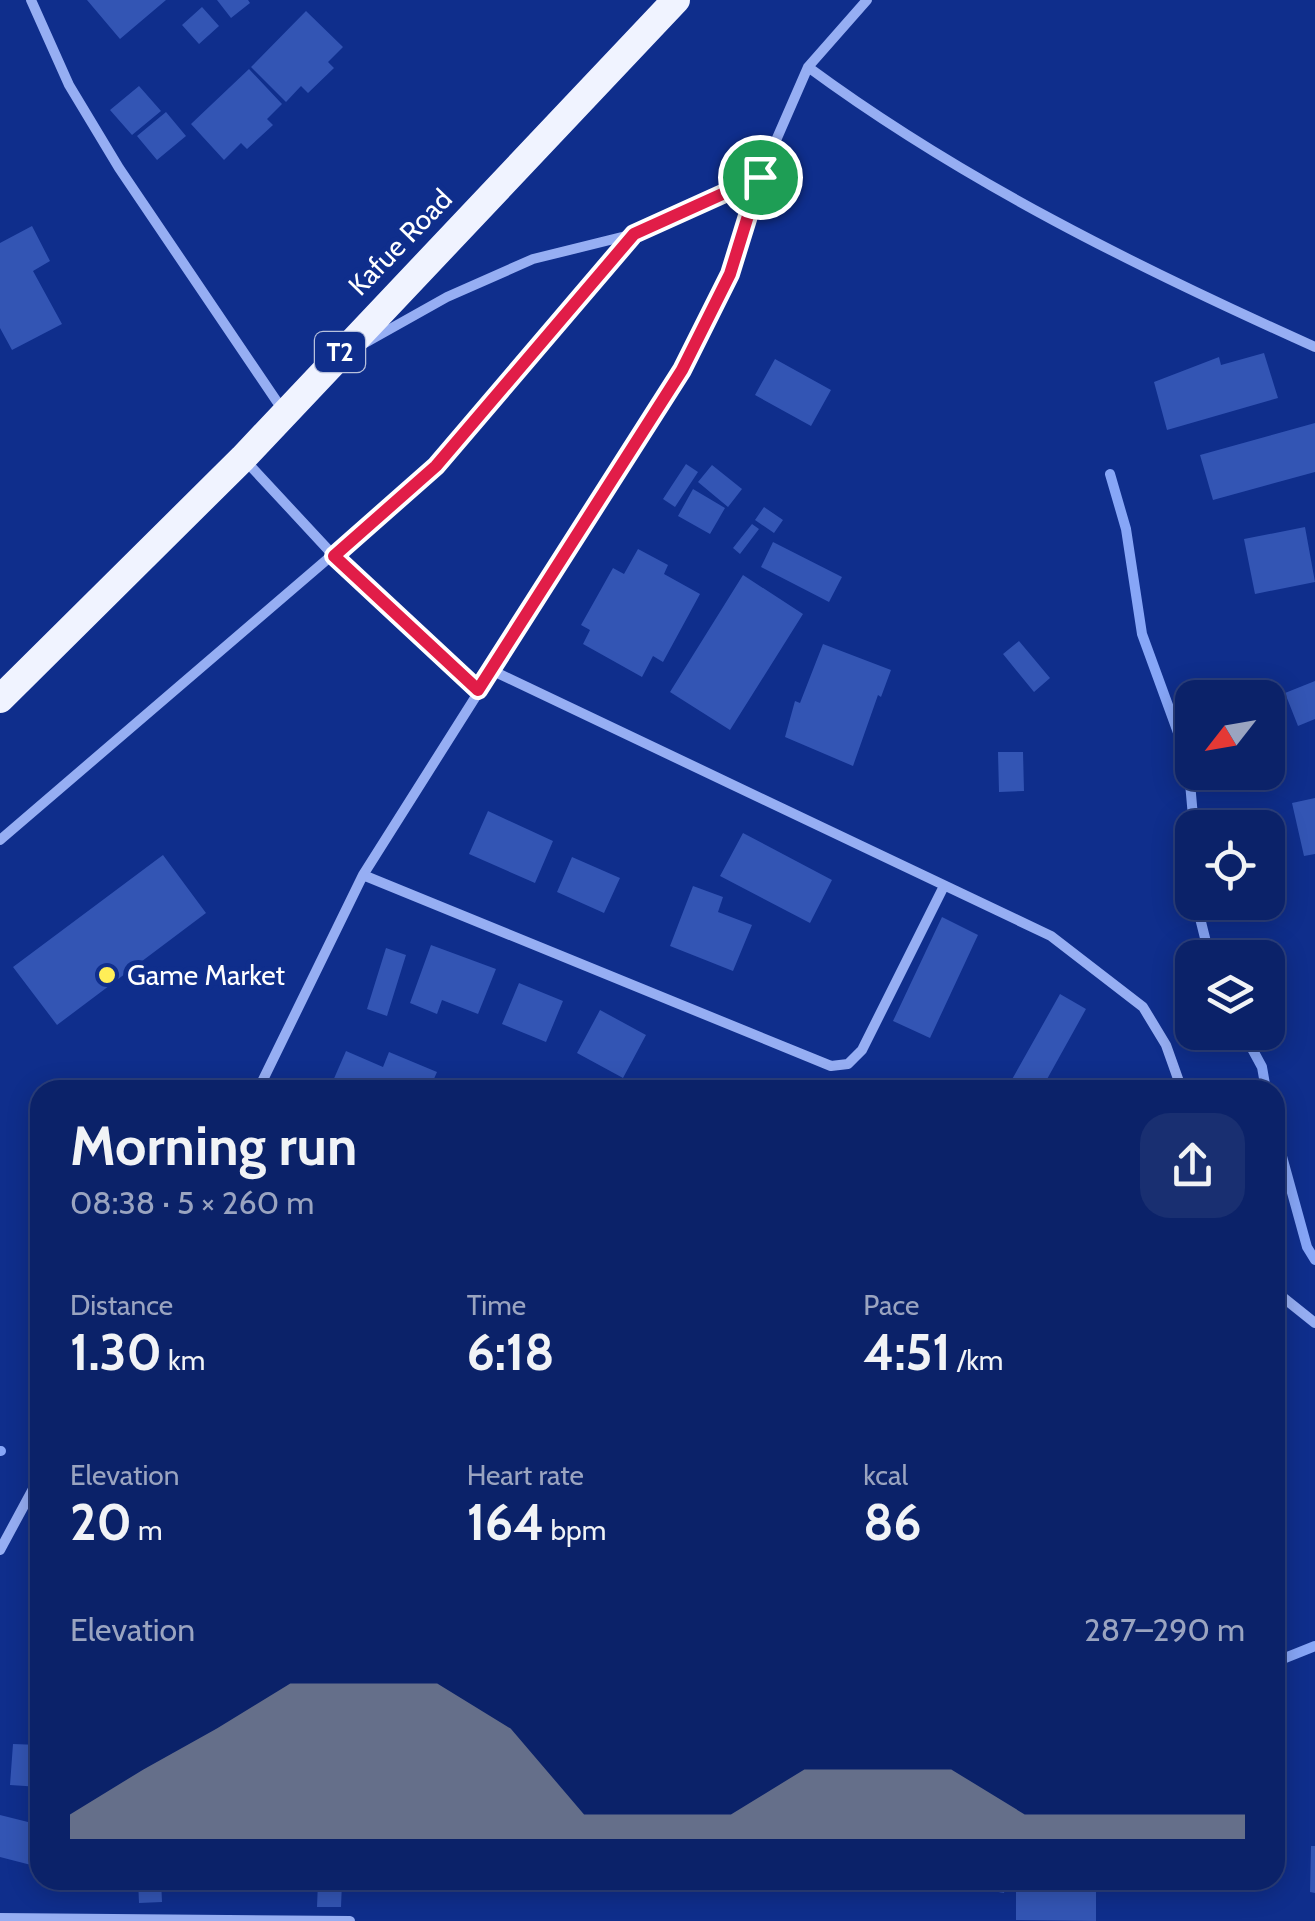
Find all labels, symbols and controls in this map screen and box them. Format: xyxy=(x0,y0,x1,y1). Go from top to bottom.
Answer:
pin xyxy=(718,135,803,220)
icon: arrive xyxy=(733,150,788,205)
street label: Kafue Road xyxy=(341,182,459,302)
road number: T2 xyxy=(315,332,365,372)
north arrow xyxy=(1175,680,1285,790)
map controls xyxy=(1175,680,1285,1050)
button: locate xyxy=(1175,810,1285,920)
button: layers xyxy=(1175,940,1285,1050)
place label: Game Market xyxy=(127,958,285,992)
marker: Game Market xyxy=(96,964,118,986)
text: Morning run xyxy=(70,1112,357,1179)
button: share xyxy=(1140,1113,1245,1218)
text: 08:38 · 5 × 260 m xyxy=(70,1183,314,1222)
text: Distance xyxy=(70,1288,173,1322)
text: Time xyxy=(467,1288,526,1322)
text: Pace xyxy=(863,1288,919,1322)
text: 1.30 xyxy=(70,1322,162,1383)
text: 6:18 xyxy=(467,1322,555,1383)
text: 4:51 xyxy=(863,1322,951,1383)
text: km xyxy=(162,1343,205,1377)
text: /km xyxy=(951,1343,1003,1377)
text: Elevation xyxy=(70,1458,179,1492)
text: Heart rate xyxy=(467,1458,584,1492)
text: kcal xyxy=(863,1458,908,1492)
text: 20 xyxy=(70,1492,132,1553)
text: 164 xyxy=(467,1492,544,1553)
text: 86 xyxy=(863,1492,922,1553)
text: m xyxy=(132,1513,163,1547)
text: bpm xyxy=(544,1513,606,1547)
text: Elevation xyxy=(70,1610,195,1649)
text: 287–290 m xyxy=(1084,1610,1245,1649)

